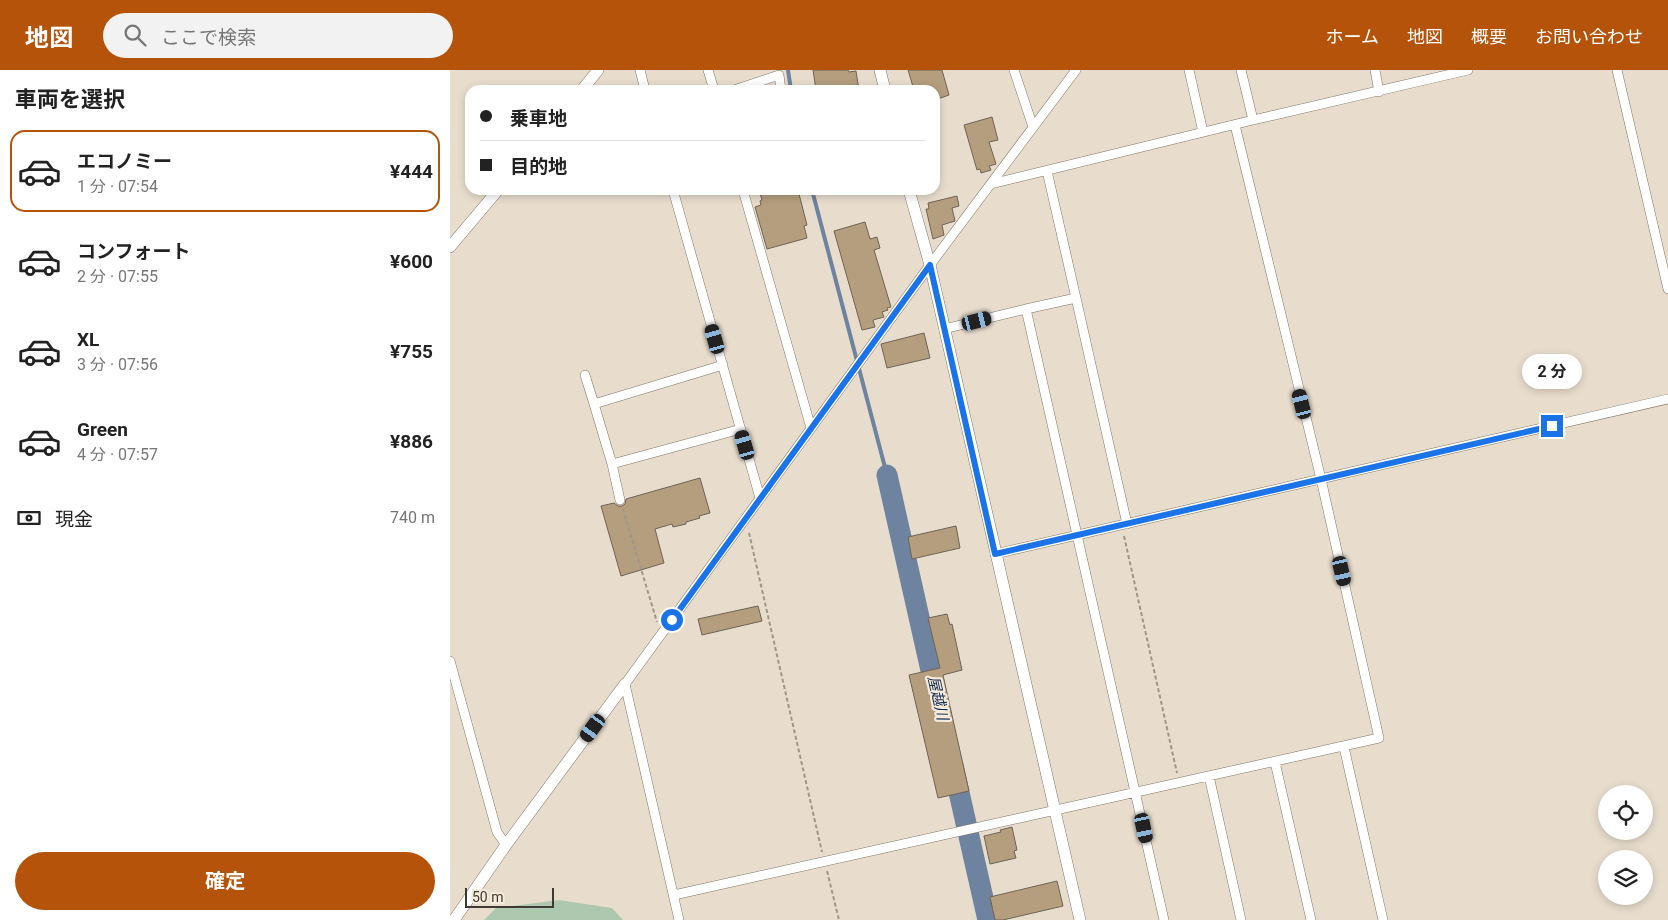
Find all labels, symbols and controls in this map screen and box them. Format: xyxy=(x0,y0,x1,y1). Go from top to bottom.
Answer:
search box xyxy=(103,13,453,58)
icon: search xyxy=(121,21,149,49)
text: 地図 xyxy=(25,24,73,52)
text: ここで検索 xyxy=(161,26,256,49)
text: ホーム xyxy=(1326,26,1379,47)
text: 地図 xyxy=(1407,26,1443,47)
text: 概要 xyxy=(1471,26,1507,47)
text: お問い合わせ xyxy=(1535,26,1643,47)
text: 車両を選択 xyxy=(15,87,125,112)
text: 乗車地 xyxy=(510,107,567,130)
icon: car xyxy=(17,149,62,194)
text: エコノミー xyxy=(77,150,172,173)
text: 目的地 xyxy=(510,155,567,178)
text: ¥444 xyxy=(390,160,433,183)
text: 1 分 · 07:54 xyxy=(77,177,158,196)
icon: car xyxy=(17,239,62,284)
text: コンフォート xyxy=(77,240,190,263)
text: ¥600 xyxy=(390,250,433,273)
text: 2 分 · 07:55 xyxy=(77,267,158,286)
car xyxy=(960,310,993,332)
car xyxy=(703,323,726,355)
text: XL xyxy=(77,328,99,351)
icon: car xyxy=(17,329,62,374)
text: ¥755 xyxy=(390,340,433,363)
callout: 2 分 xyxy=(1522,354,1582,388)
text: 3 分 · 07:56 xyxy=(77,355,158,374)
text: 2 分 xyxy=(1537,362,1567,381)
car xyxy=(1291,388,1312,420)
route end xyxy=(1541,415,1563,437)
text: Green xyxy=(77,418,128,441)
icon: car xyxy=(17,419,62,464)
car xyxy=(733,429,756,461)
text: ¥886 xyxy=(390,430,433,453)
text: 4 分 · 07:57 xyxy=(77,445,158,464)
icon: cash xyxy=(15,504,43,532)
text: 現金 xyxy=(55,508,93,531)
text: 740 m xyxy=(390,508,435,527)
car xyxy=(1331,555,1352,587)
route start xyxy=(661,609,683,631)
water label: 屋越川 xyxy=(924,674,952,724)
car xyxy=(578,711,607,745)
map controls xyxy=(1598,785,1653,905)
button: locate xyxy=(1598,785,1653,840)
car xyxy=(1133,812,1154,844)
button: layers xyxy=(1598,850,1653,905)
button: 確定 xyxy=(15,852,435,910)
scale bar xyxy=(465,885,554,908)
text: 50 m xyxy=(472,889,504,905)

